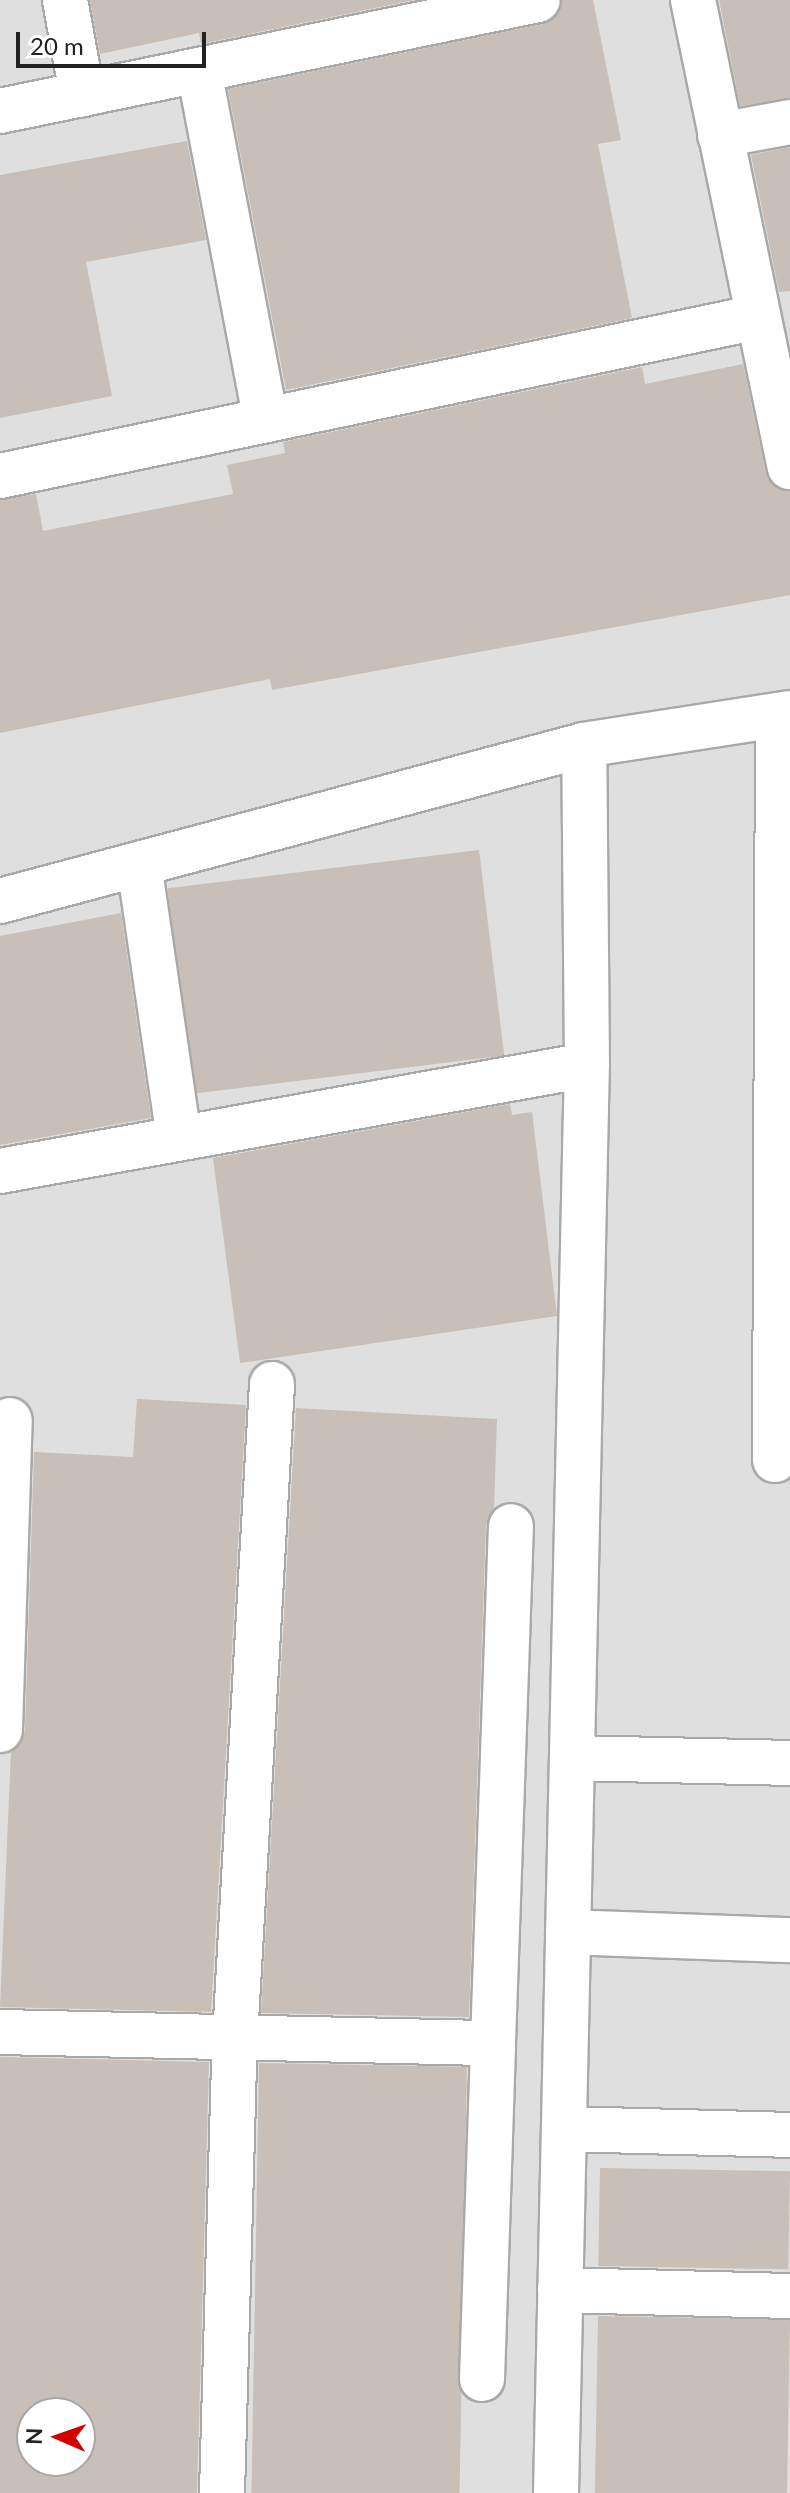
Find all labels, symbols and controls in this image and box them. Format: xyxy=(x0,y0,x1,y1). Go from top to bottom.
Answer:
scale bar xyxy=(20,16,210,66)
text: 20 m xyxy=(30,31,84,60)
north arrow xyxy=(16,2397,96,2477)
text: N xyxy=(20,2427,47,2445)

